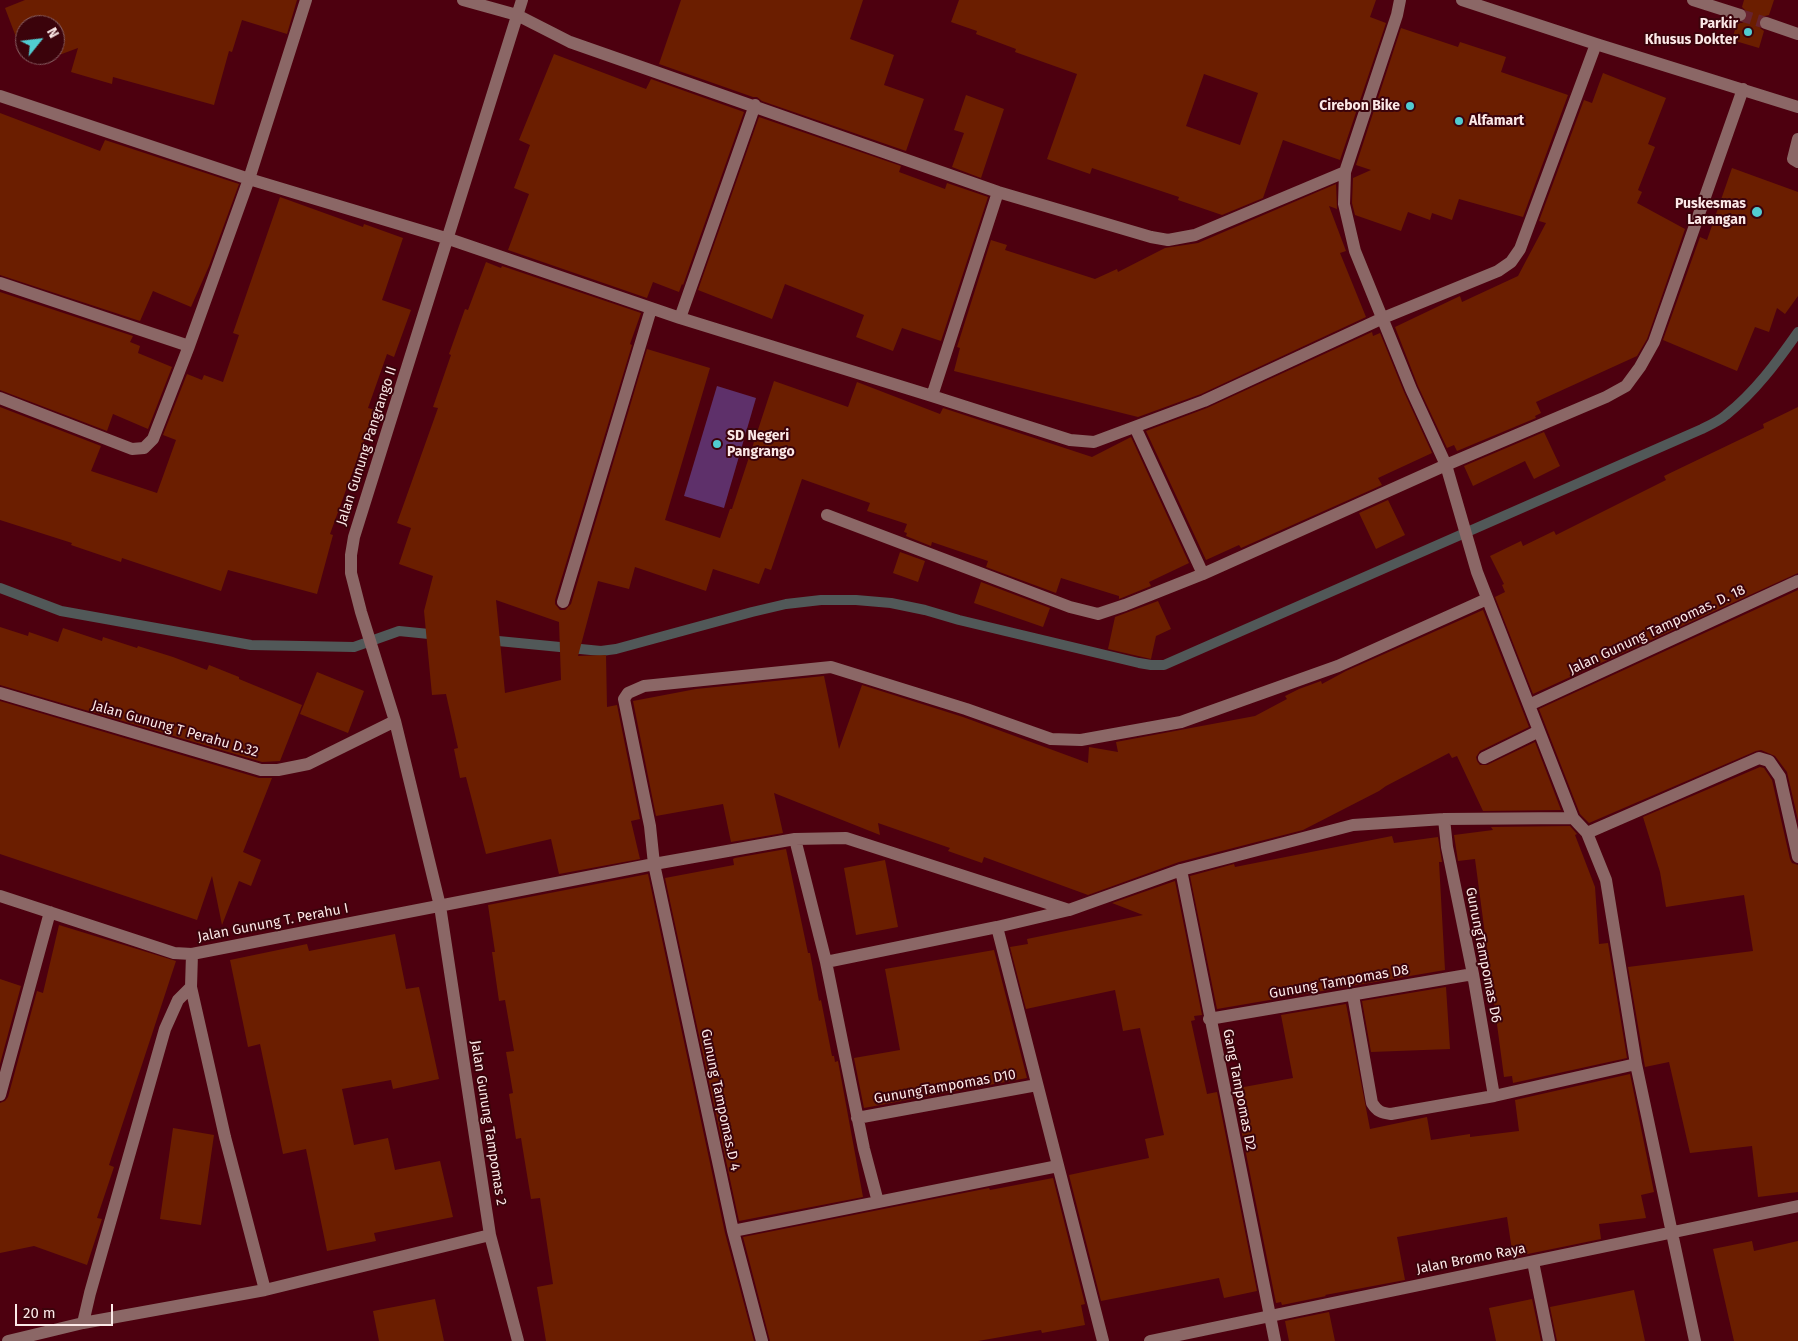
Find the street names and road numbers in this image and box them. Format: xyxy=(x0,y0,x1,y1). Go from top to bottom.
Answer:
street label: Jalan Gunung Pangrango II xyxy=(333,364,401,528)
street label: Jalan Gunung Tampomas. D. 18 xyxy=(1566,582,1748,678)
street label: Jalan Gunung T Perahu D.32 xyxy=(90,697,260,761)
street label: GunungTampomas D6 xyxy=(1462,886,1504,1024)
street label: Jalan Gunung T. Perahu I xyxy=(196,900,350,946)
street label: Gunung Tampomas D8 xyxy=(1268,961,1410,1003)
street label: Gunung Tampomas.D 4 xyxy=(697,1027,743,1173)
street label: Gang Tampomas D2 xyxy=(1219,1028,1259,1152)
street label: Jalan Gunung Tampomas 2 xyxy=(467,1039,509,1207)
street label: GunungTampomas D10 xyxy=(873,1066,1017,1108)
street label: Jalan Bromo Raya xyxy=(1415,1240,1527,1278)

